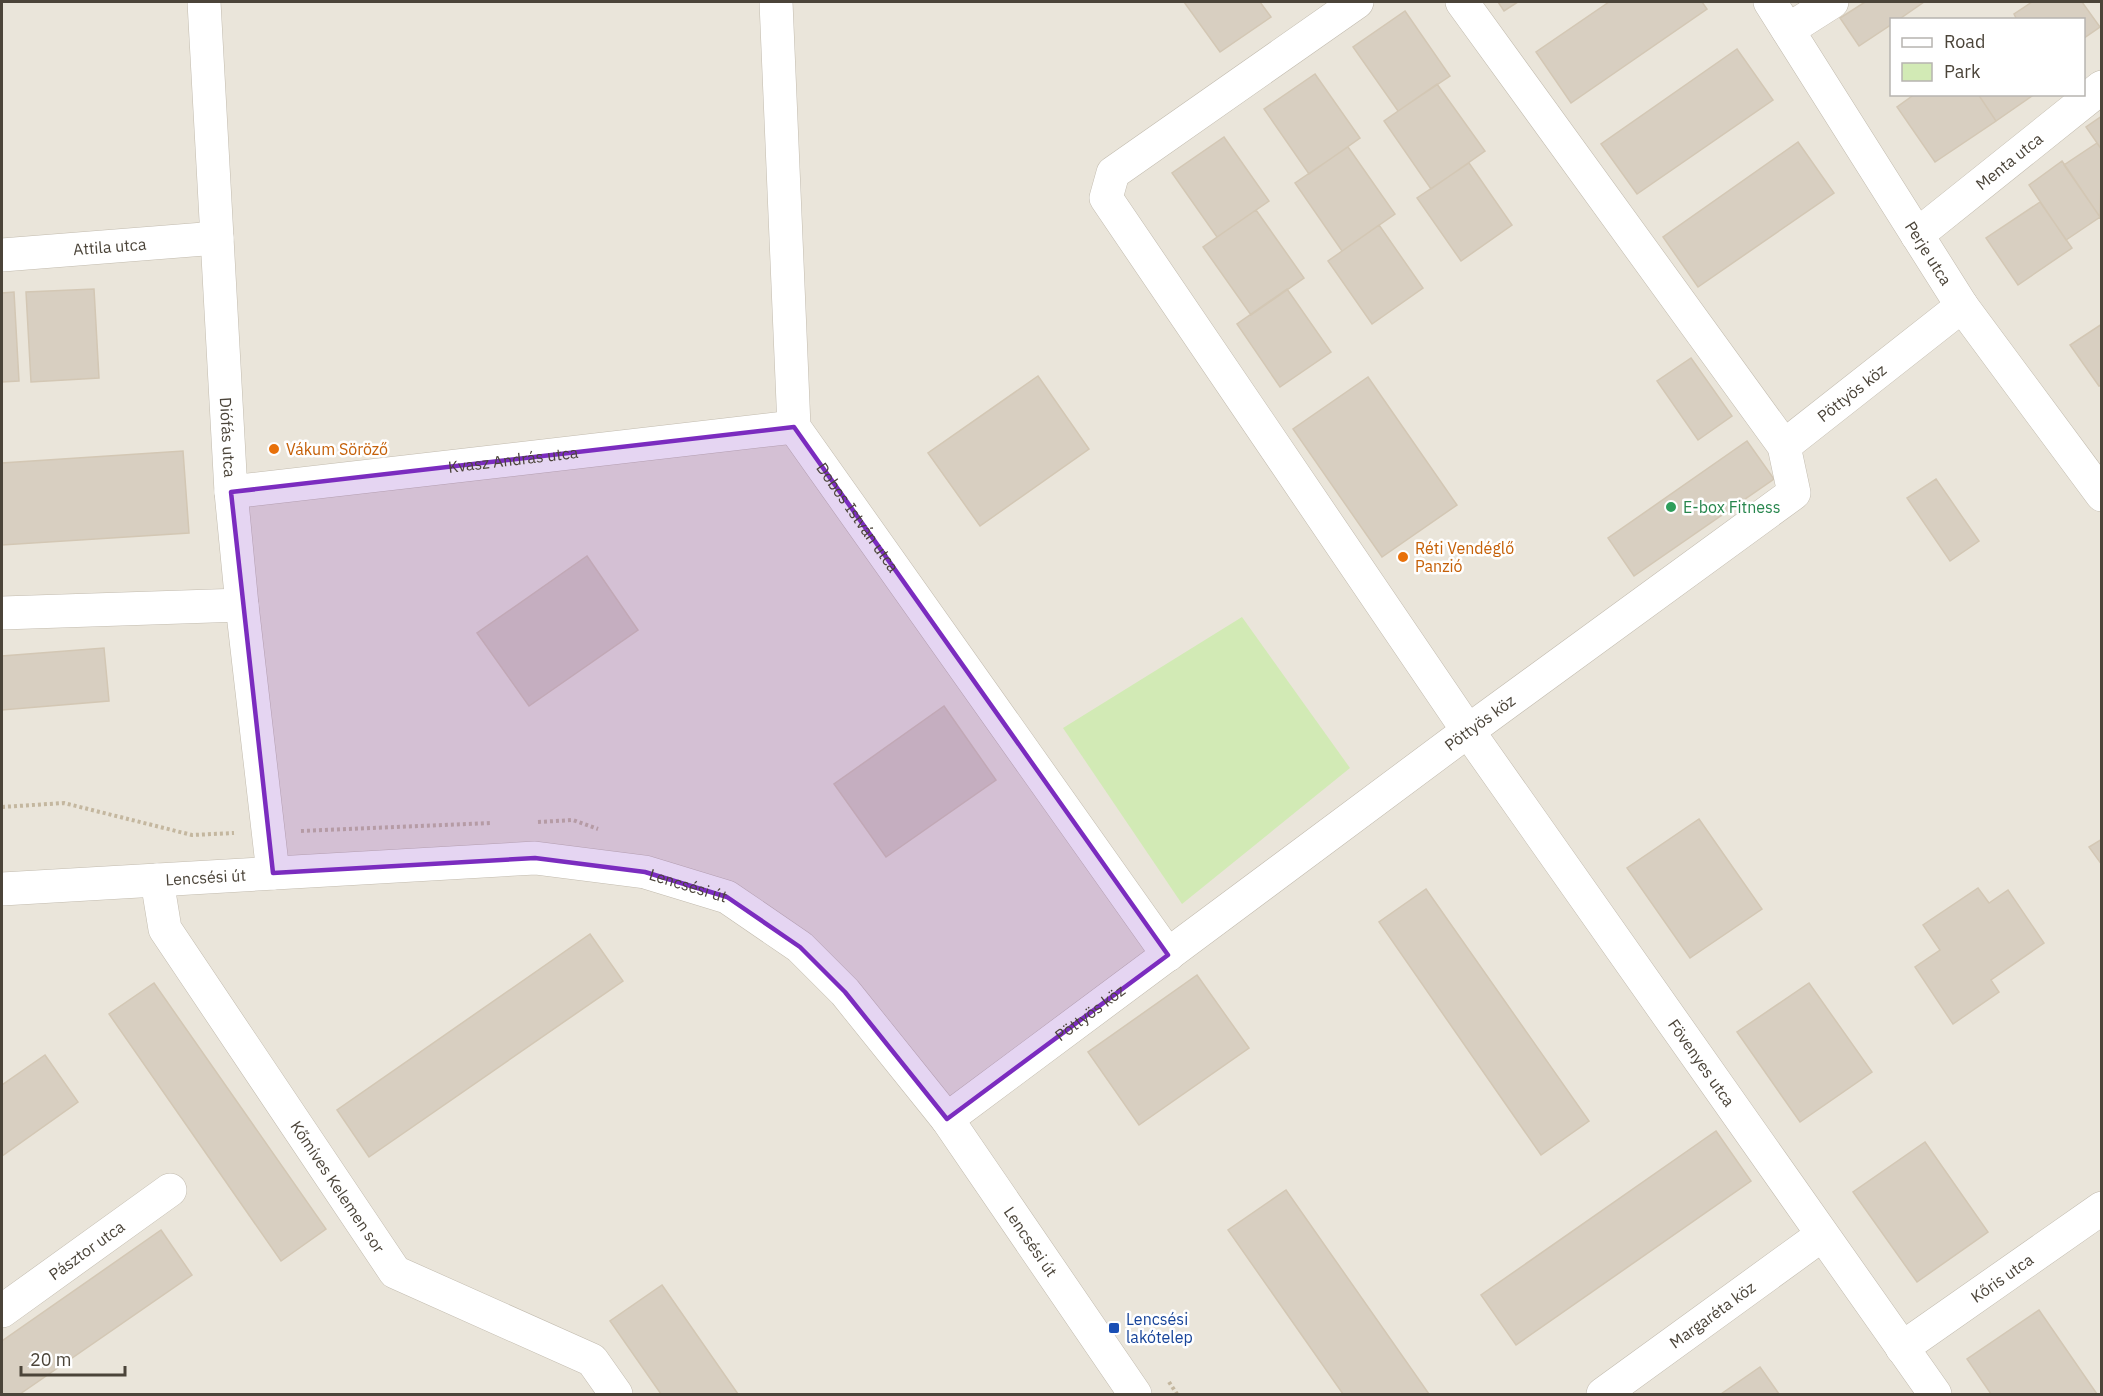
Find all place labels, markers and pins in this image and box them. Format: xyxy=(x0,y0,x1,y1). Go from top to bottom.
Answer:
place label: Vákum Söröző xyxy=(286,439,388,459)
marker: Vákum Söröző xyxy=(267,442,281,456)
place label: E-box Fitness xyxy=(1683,497,1781,517)
marker: E-box Fitness xyxy=(1664,500,1678,514)
place label: Réti Vendéglő Panzió xyxy=(1415,538,1514,576)
marker: Réti Vendéglő Panzió xyxy=(1396,550,1410,564)
place label: Lencsési lakótelep xyxy=(1126,1309,1193,1347)
marker: Lencsési lakótelep xyxy=(1107,1321,1121,1335)

